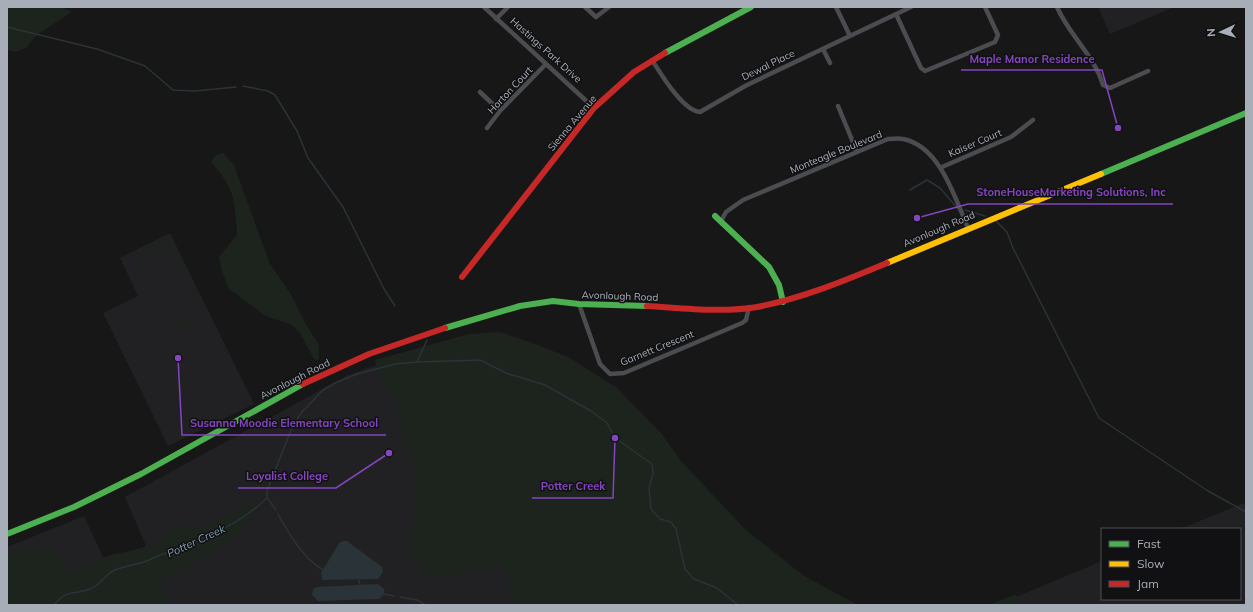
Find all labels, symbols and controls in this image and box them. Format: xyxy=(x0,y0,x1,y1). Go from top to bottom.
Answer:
north arrow xyxy=(1201,12,1241,52)
street label: Hastings Park Drive xyxy=(508,14,584,86)
text: N xyxy=(1204,28,1218,37)
street label: Dewal Place xyxy=(739,47,797,83)
callout: Maple Manor Residence xyxy=(961,47,1102,70)
text: Maple Manor Residence xyxy=(970,52,1094,66)
street label: Horton Court xyxy=(485,63,536,116)
street label: Sienna Avenue xyxy=(545,92,599,154)
street label: Kaiser Court xyxy=(946,126,1004,160)
street label: Monteagle Boulevard xyxy=(788,128,884,176)
callout: StoneHouseMarketing Solutions, Inc xyxy=(968,181,1173,204)
text: StoneHouseMarketing Solutions, Inc xyxy=(976,185,1166,199)
street label: Avonlough Road xyxy=(901,208,977,250)
street label: Avonlough Road xyxy=(581,288,659,304)
street label: Garnett Crescent xyxy=(618,327,696,369)
street label: Avonlough Road xyxy=(258,356,332,402)
callout: Susanna Moodie Elementary School xyxy=(182,412,386,435)
text: Susanna Moodie Elementary School xyxy=(190,416,378,430)
callout: Loyalist College xyxy=(238,465,336,488)
text: Loyalist College xyxy=(246,469,328,483)
callout: Potter Creek xyxy=(532,475,613,498)
text: Potter Creek xyxy=(541,479,606,493)
water label: Potter Creek xyxy=(165,521,228,561)
legend xyxy=(1101,528,1241,600)
text: Fast xyxy=(1137,536,1161,551)
text: Slow xyxy=(1137,556,1165,571)
text: Jam xyxy=(1137,576,1159,591)

